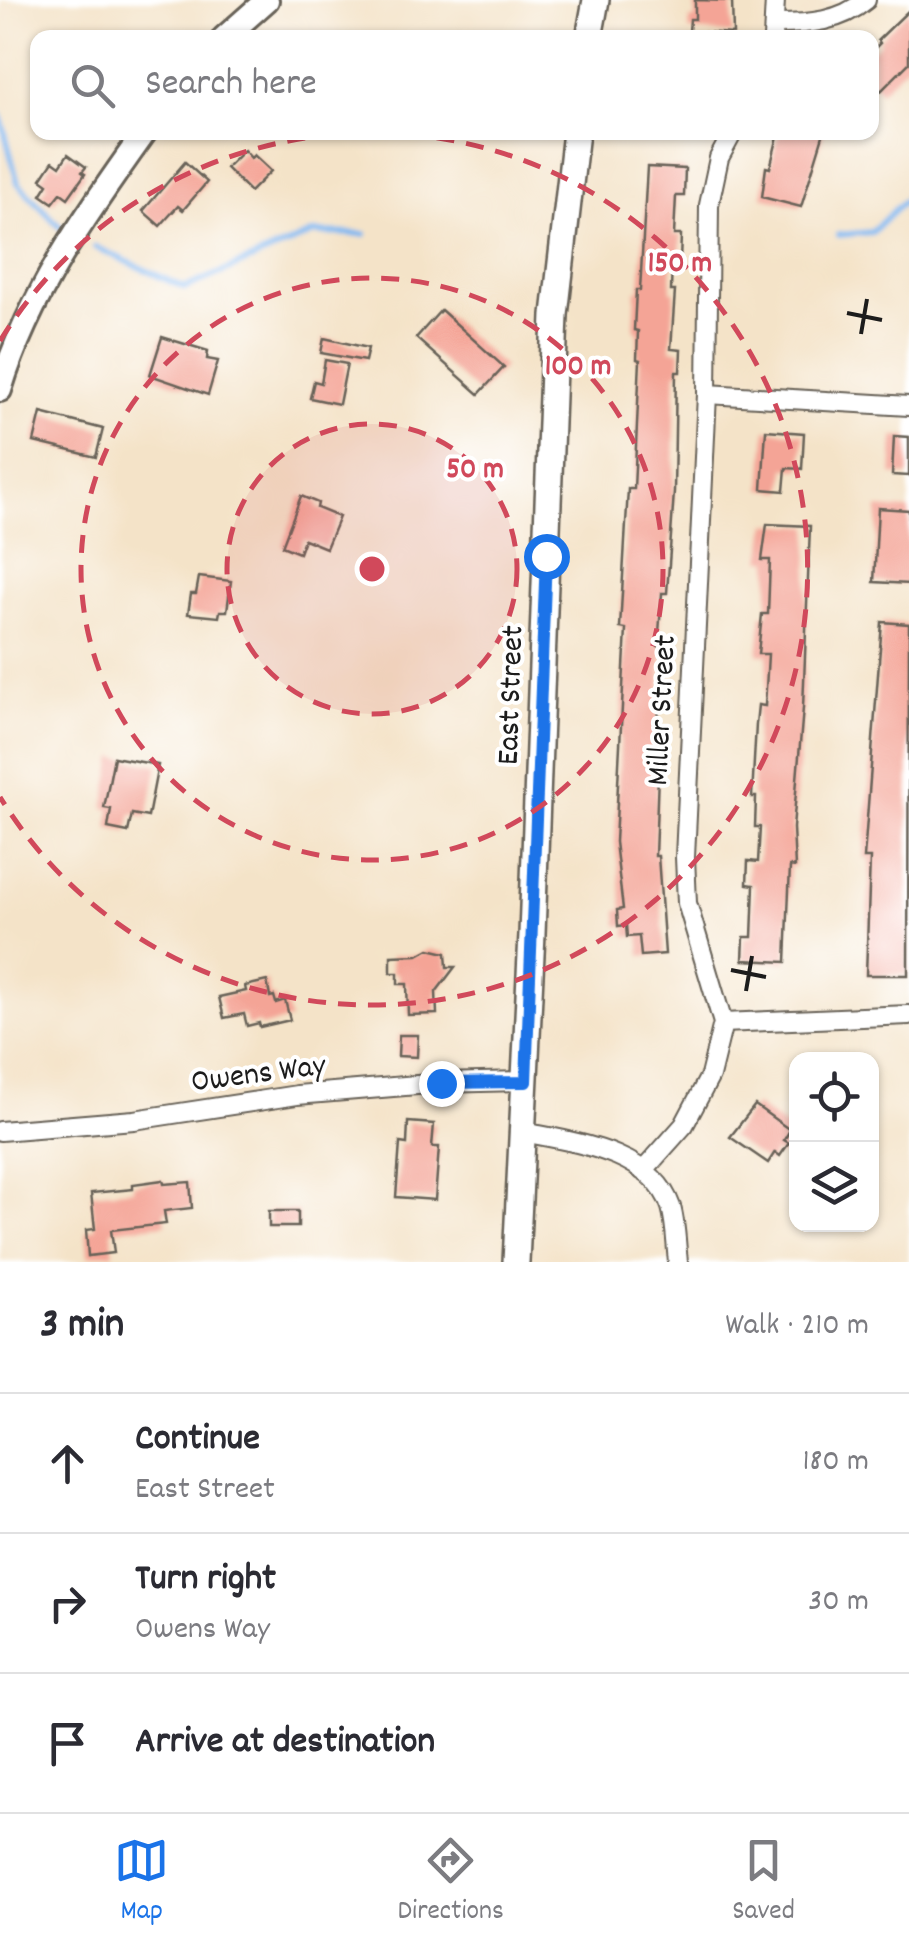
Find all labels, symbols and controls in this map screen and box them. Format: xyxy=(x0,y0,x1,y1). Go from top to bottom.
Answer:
search box xyxy=(30,30,879,140)
icon: search xyxy=(65,58,120,113)
text: Search here xyxy=(145,58,317,113)
text: 150 m xyxy=(648,244,712,287)
text: 100 m xyxy=(545,347,611,390)
text: 50 m xyxy=(446,450,504,493)
route start xyxy=(524,534,570,580)
centre of rings xyxy=(354,551,390,587)
street label: East Street xyxy=(488,624,538,766)
street label: Miller Street xyxy=(637,634,691,787)
street label: Owens Way xyxy=(189,1045,329,1107)
map controls xyxy=(789,1052,879,1232)
button: locate xyxy=(789,1052,879,1142)
route end xyxy=(419,1061,465,1107)
button: layers xyxy=(789,1142,879,1232)
text: 3 min xyxy=(40,1297,124,1357)
text: Walk · 210 m xyxy=(725,1304,869,1350)
text: Continue xyxy=(135,1413,260,1468)
icon: ahead xyxy=(40,1436,95,1491)
text: 180 m xyxy=(802,1440,869,1486)
text: East Street xyxy=(135,1468,275,1514)
text: Turn right xyxy=(135,1553,276,1608)
icon: right xyxy=(40,1576,95,1631)
text: 30 m xyxy=(808,1580,869,1626)
text: Owens Way xyxy=(135,1608,270,1654)
icon: arrive xyxy=(40,1716,95,1771)
text: Arrive at destination xyxy=(135,1716,435,1771)
tab: Map xyxy=(114,1833,169,1933)
tab: Directions xyxy=(398,1833,504,1933)
tab: Saved xyxy=(732,1833,795,1933)

